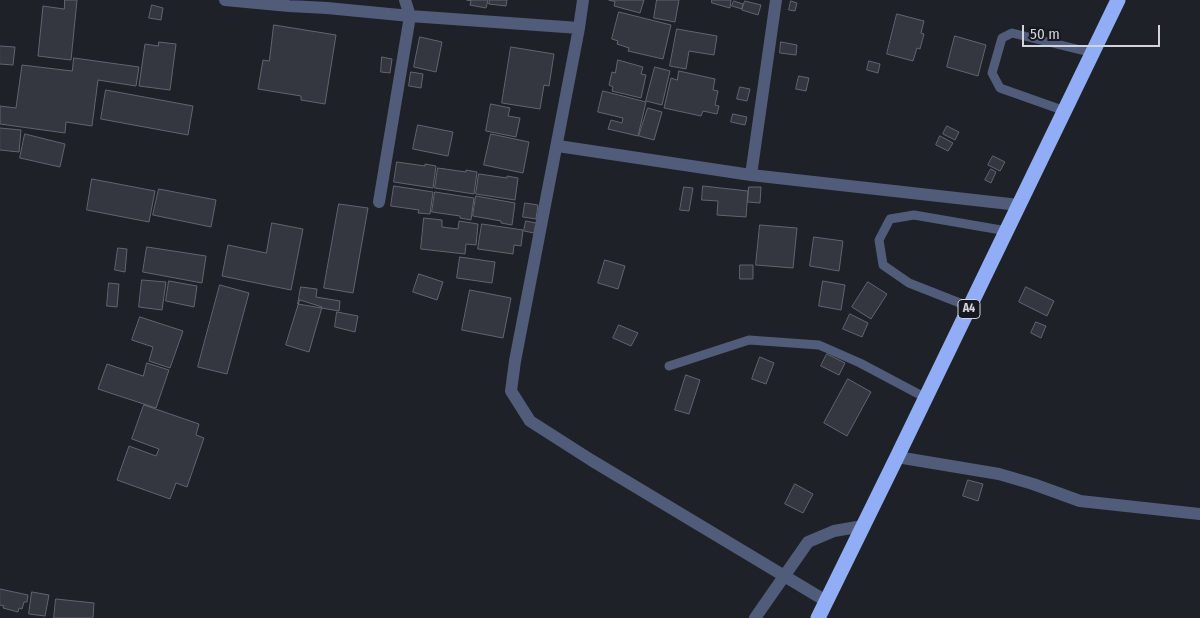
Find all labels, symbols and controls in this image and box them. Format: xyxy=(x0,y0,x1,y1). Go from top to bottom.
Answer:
scale bar xyxy=(1025,15,1162,47)
text: 50 m xyxy=(1030,25,1060,43)
road number: A4 xyxy=(958,300,980,318)

